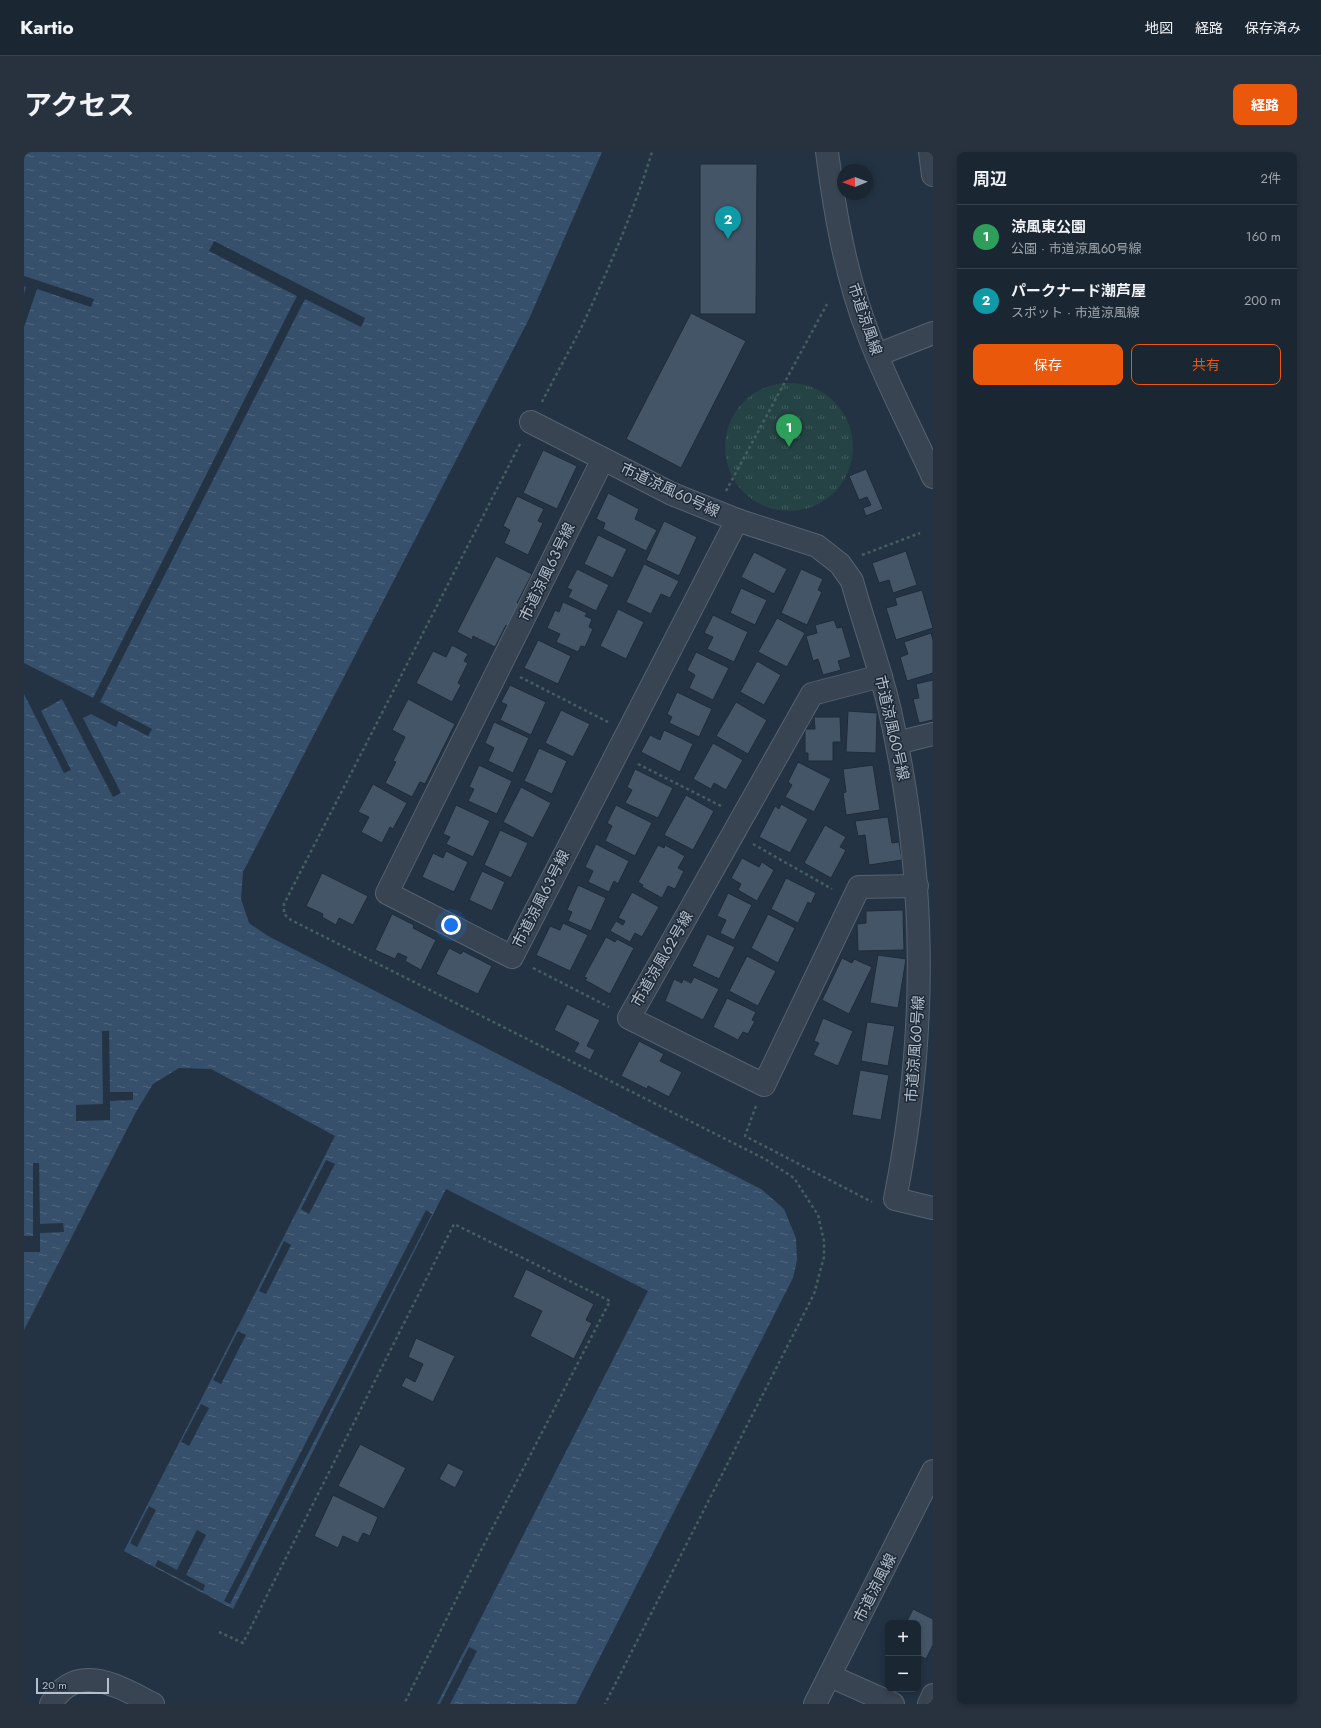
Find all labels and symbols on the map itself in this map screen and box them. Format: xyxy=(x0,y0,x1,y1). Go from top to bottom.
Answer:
north arrow xyxy=(837,164,873,200)
pin: 2 xyxy=(715,206,741,239)
street label: 市道涼風線 xyxy=(842,280,888,358)
pin: 1 xyxy=(776,414,802,447)
street label: 市道涼風６０号線 xyxy=(617,457,723,523)
street label: 市道涼風６３号線 xyxy=(514,519,580,625)
street label: 市道涼風６０号線 xyxy=(869,673,915,783)
street label: 市道涼風６３号線 xyxy=(507,846,575,952)
street label: 市道涼風６２号線 xyxy=(626,907,698,1011)
your location xyxy=(441,915,461,935)
street label: 市道涼風６０号線 xyxy=(900,995,930,1103)
street label: 市道涼風線 xyxy=(848,1550,902,1626)
scale bar xyxy=(36,1676,109,1695)

